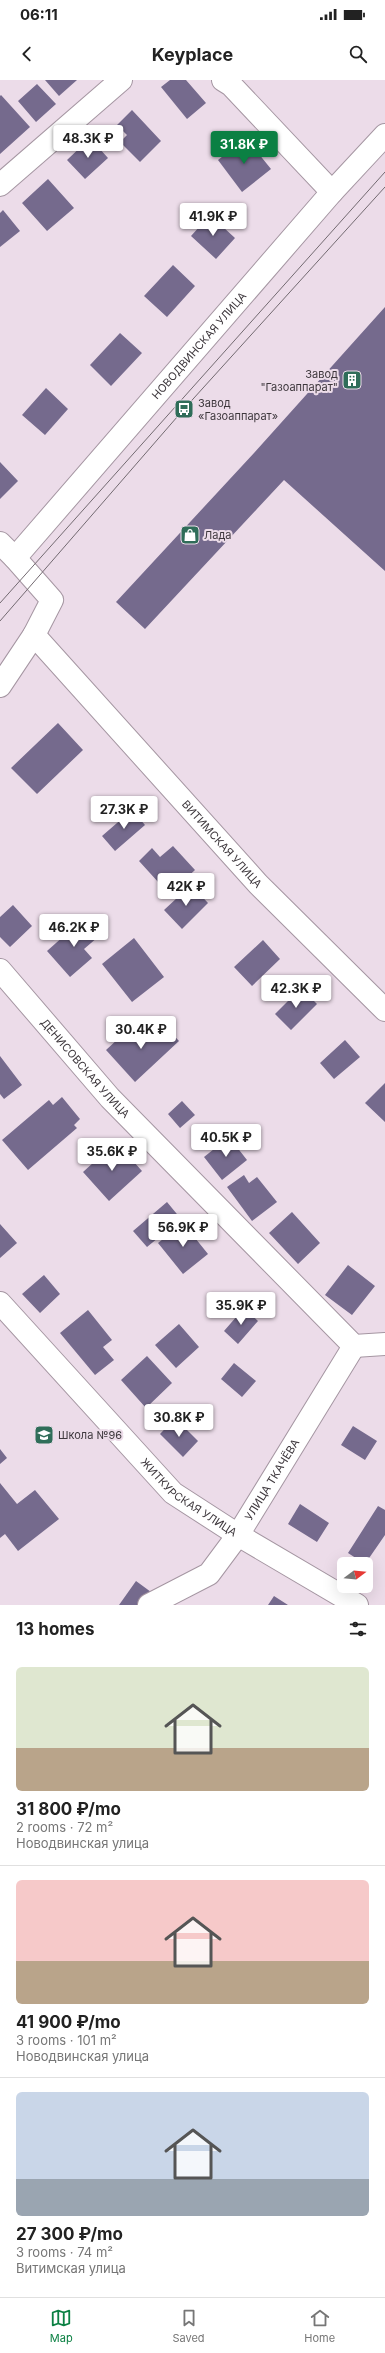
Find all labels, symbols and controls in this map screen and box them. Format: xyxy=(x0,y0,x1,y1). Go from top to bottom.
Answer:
text: 06:11 xyxy=(20,5,58,24)
icon: back xyxy=(16,43,38,65)
icon: search xyxy=(347,43,369,65)
text: Keyplace xyxy=(152,44,233,65)
pin: 48.3K ₽ xyxy=(51,125,125,159)
text: 48.3K ₽ xyxy=(62,130,114,146)
pin: 31.8K ₽ xyxy=(207,131,281,165)
text: 31.8K ₽ xyxy=(220,136,268,152)
pin: 41.9K ₽ xyxy=(176,203,250,237)
text: 41.9K ₽ xyxy=(189,208,237,224)
street label: НОВОДВИНСКАЯ УЛИЦА xyxy=(149,289,249,402)
place label: Завод "Газоаппарат" xyxy=(260,367,338,394)
building icon: Завод "Газоаппарат" xyxy=(341,369,363,391)
place label: Завод «Газоаппарат» xyxy=(198,396,278,423)
bus stop icon: Завод «Газоаппарат» xyxy=(173,398,195,420)
shop icon: Лада xyxy=(179,524,201,546)
place label: Лада xyxy=(204,528,232,542)
pin: 27.3K ₽ xyxy=(87,796,161,830)
street label: ВИТИМСКАЯ УЛИЦА xyxy=(179,797,265,891)
text: 27.3K ₽ xyxy=(100,801,148,817)
pin: 42K ₽ xyxy=(158,873,214,907)
text: 42K ₽ xyxy=(166,878,206,894)
pin: 46.2K ₽ xyxy=(37,914,111,948)
text: 46.2K ₽ xyxy=(48,919,100,935)
pin: 42.3K ₽ xyxy=(259,975,333,1009)
text: 42.3K ₽ xyxy=(270,980,322,996)
street label: ДЕНИСОВСКАЯ УЛИЦА xyxy=(38,1015,133,1121)
pin: 30.4K ₽ xyxy=(104,1016,178,1050)
text: 30.4K ₽ xyxy=(115,1021,167,1037)
pin: 40.5K ₽ xyxy=(189,1124,263,1158)
text: 40.5K ₽ xyxy=(200,1129,252,1145)
pin: 35.6K ₽ xyxy=(75,1138,149,1172)
text: 35.6K ₽ xyxy=(87,1143,137,1159)
pin: 56.9K ₽ xyxy=(146,1214,220,1248)
text: 56.9K ₽ xyxy=(157,1219,209,1235)
pin: 35.9K ₽ xyxy=(204,1292,278,1326)
text: 35.9K ₽ xyxy=(215,1297,267,1313)
pin: 30.8K ₽ xyxy=(142,1404,216,1438)
text: 30.8K ₽ xyxy=(153,1409,205,1425)
school or university icon: Школа №96 xyxy=(33,1424,55,1446)
place label: Школа №96 xyxy=(58,1428,122,1442)
street label: УЛИЦА ТКАЧЁВА xyxy=(242,1436,303,1523)
street label: ЖИТКУРСКАЯ УЛИЦА xyxy=(138,1455,240,1540)
north arrow xyxy=(337,1557,373,1593)
map controls xyxy=(337,1557,373,1593)
icon: filters xyxy=(347,1618,369,1640)
text: 13 homes xyxy=(16,1619,95,1639)
icon: home xyxy=(157,1693,229,1765)
text: 31 800 ₽/mo xyxy=(16,1799,121,1819)
text: 2 rooms · 72 m² xyxy=(16,1819,113,1835)
text: Новодвинская улица xyxy=(16,1835,149,1851)
icon: home xyxy=(157,1906,229,1978)
text: 41 900 ₽/mo xyxy=(16,2012,121,2032)
text: 3 rooms · 101 m² xyxy=(16,2032,117,2048)
text: Новодвинская улица xyxy=(16,2048,149,2064)
icon: home xyxy=(157,2118,229,2190)
text: 27 300 ₽/mo xyxy=(16,2224,123,2244)
text: 3 rooms · 74 m² xyxy=(16,2244,113,2260)
text: Витимская улица xyxy=(16,2260,126,2276)
tab: Map xyxy=(50,2307,73,2345)
tab: Saved xyxy=(172,2307,205,2345)
tab: Home xyxy=(304,2307,335,2345)

